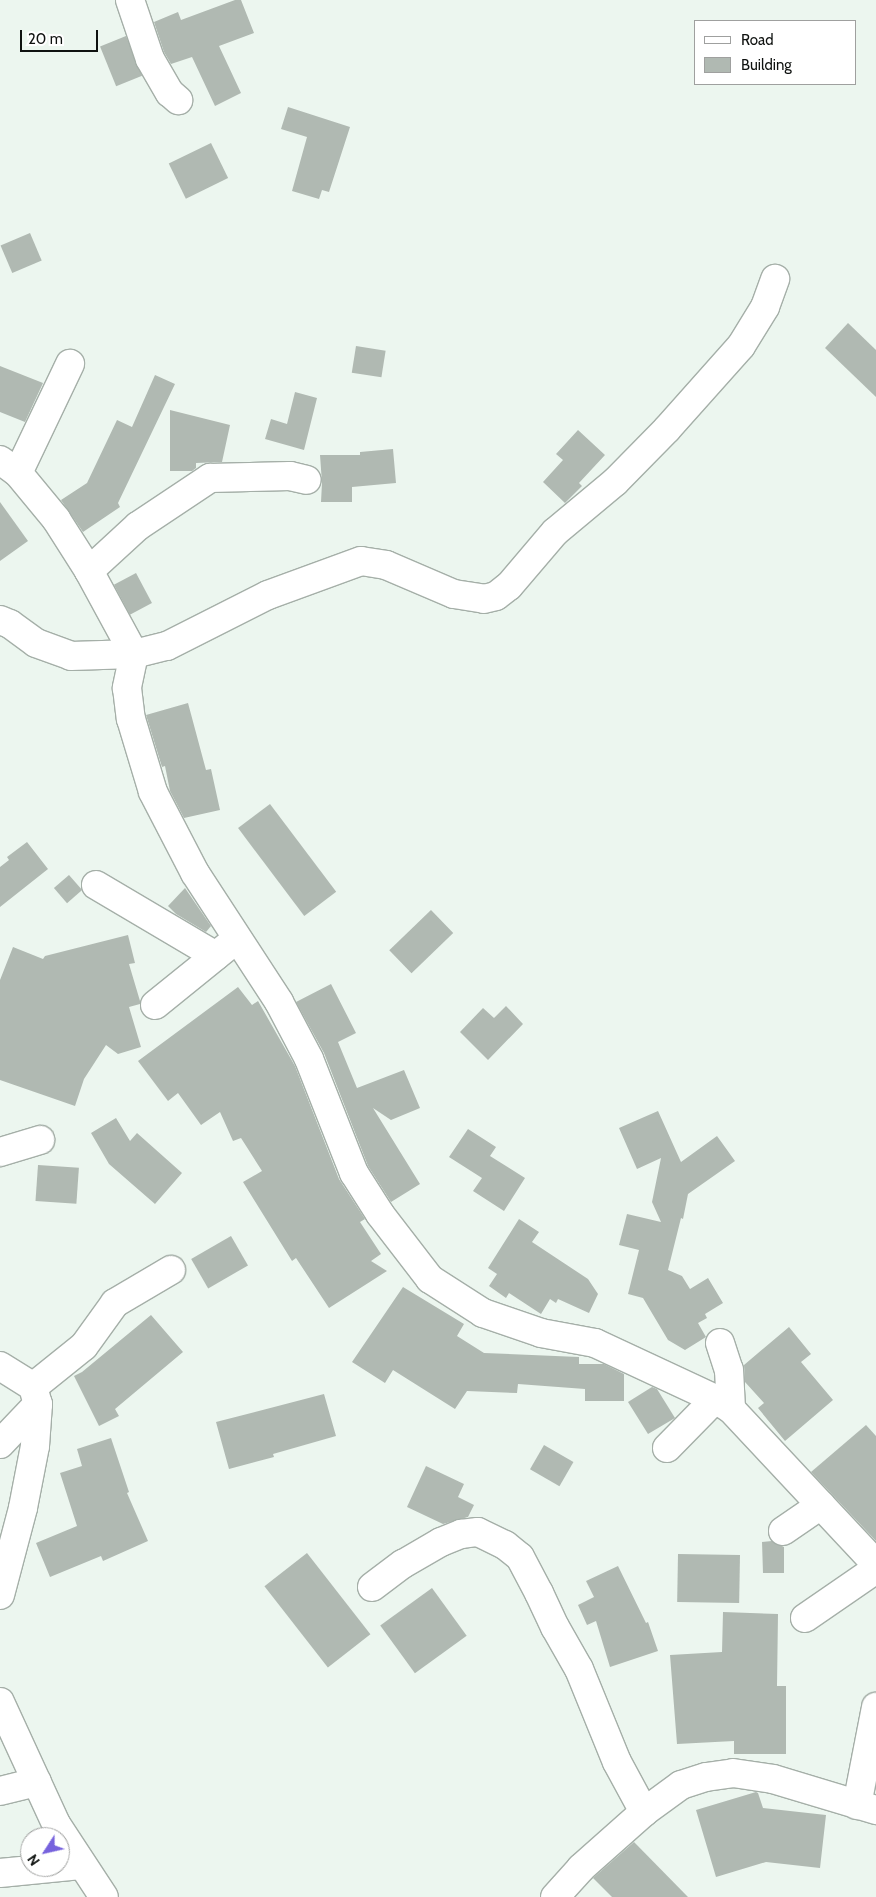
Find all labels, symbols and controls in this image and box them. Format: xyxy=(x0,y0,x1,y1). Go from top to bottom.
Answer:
scale bar xyxy=(22,20,100,52)
legend xyxy=(694,20,856,85)
text: 20 m xyxy=(28,30,63,48)
text: Road xyxy=(741,31,774,49)
text: Building xyxy=(741,56,792,74)
north arrow xyxy=(20,1827,70,1877)
text: N xyxy=(23,1851,44,1869)

